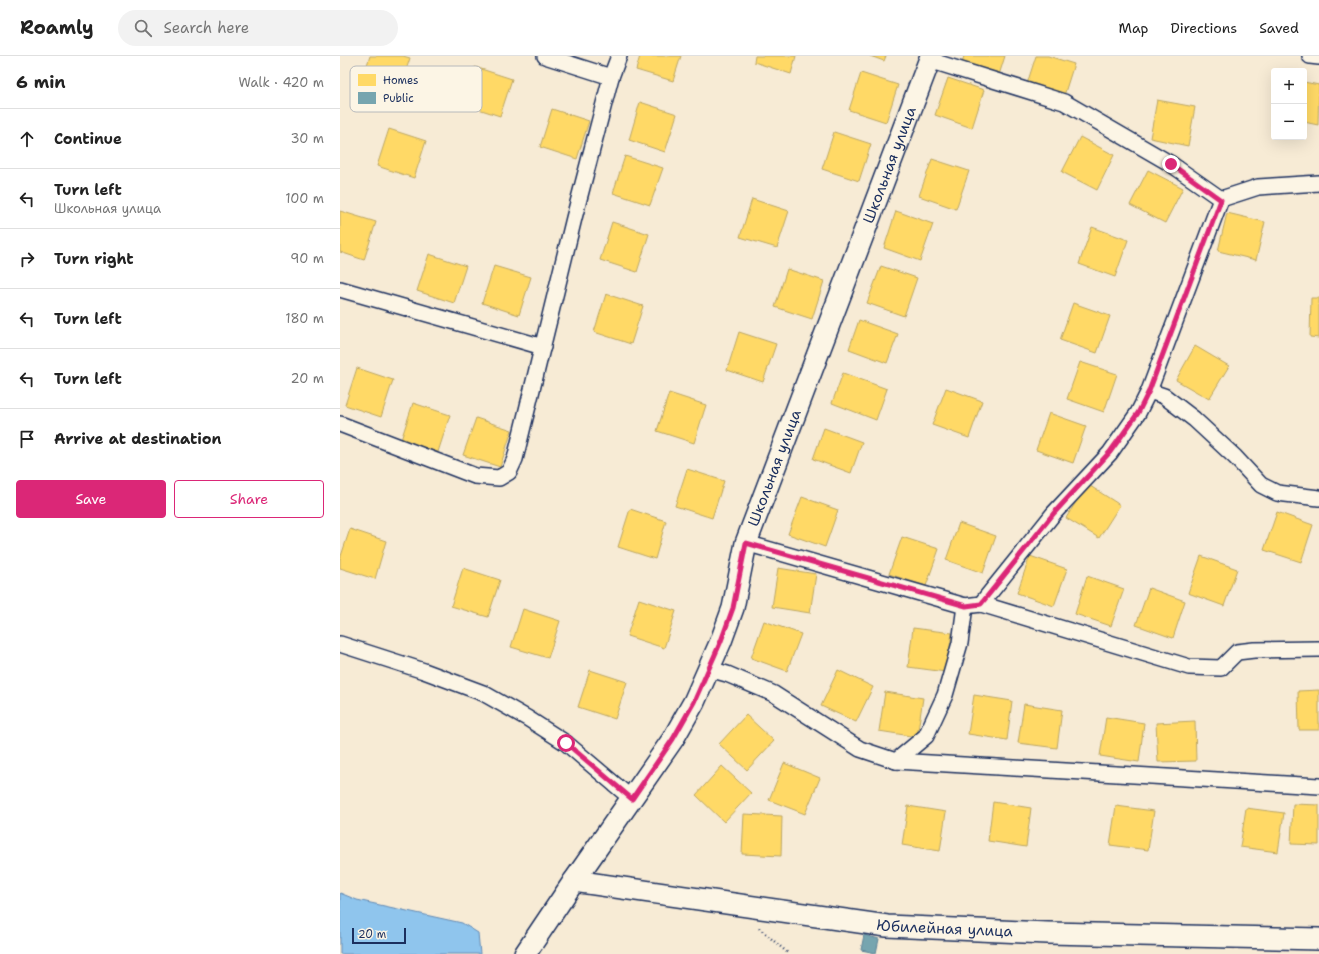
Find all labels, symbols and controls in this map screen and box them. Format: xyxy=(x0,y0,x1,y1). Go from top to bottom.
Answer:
search box xyxy=(118,10,398,46)
text: Roamly xyxy=(20,15,94,40)
icon: search xyxy=(132,17,154,39)
text: Search here xyxy=(164,18,249,38)
text: Map xyxy=(1119,19,1149,37)
text: Directions xyxy=(1171,19,1237,37)
text: Saved xyxy=(1259,19,1299,37)
legend xyxy=(350,66,482,112)
map controls xyxy=(1271,68,1307,140)
button: + xyxy=(1271,68,1307,104)
text: 6 min xyxy=(16,71,66,93)
text: Homes xyxy=(383,73,419,88)
text: Walk · 420 m xyxy=(238,74,324,91)
text: Public xyxy=(383,91,414,106)
street label: Школьная улица xyxy=(858,103,921,226)
button: − xyxy=(1271,104,1307,140)
icon: ahead xyxy=(16,128,38,150)
text: Continue xyxy=(54,129,122,149)
text: 30 m xyxy=(290,130,324,147)
route end xyxy=(1162,155,1180,173)
text: Turn left xyxy=(54,180,122,200)
icon: left xyxy=(16,188,38,210)
text: 100 m xyxy=(285,190,324,207)
text: Школьная улица xyxy=(54,200,161,217)
icon: right xyxy=(16,248,38,270)
text: Turn right xyxy=(54,249,134,269)
text: 90 m xyxy=(290,250,324,267)
icon: left xyxy=(16,308,38,330)
text: Turn left xyxy=(54,309,122,329)
text: 180 m xyxy=(285,310,324,327)
icon: left xyxy=(16,368,38,390)
text: Turn left xyxy=(54,369,122,389)
text: 20 m xyxy=(291,370,324,387)
street label: Школьная улица xyxy=(743,406,806,529)
icon: arrive xyxy=(16,428,38,450)
text: Arrive at destination xyxy=(54,429,222,449)
button: Save xyxy=(16,480,166,518)
button: Share xyxy=(174,480,324,518)
route start xyxy=(557,734,575,752)
street label: Юбилейная улица xyxy=(875,915,1014,941)
scale bar xyxy=(352,926,406,945)
text: 20 m xyxy=(358,927,386,942)

